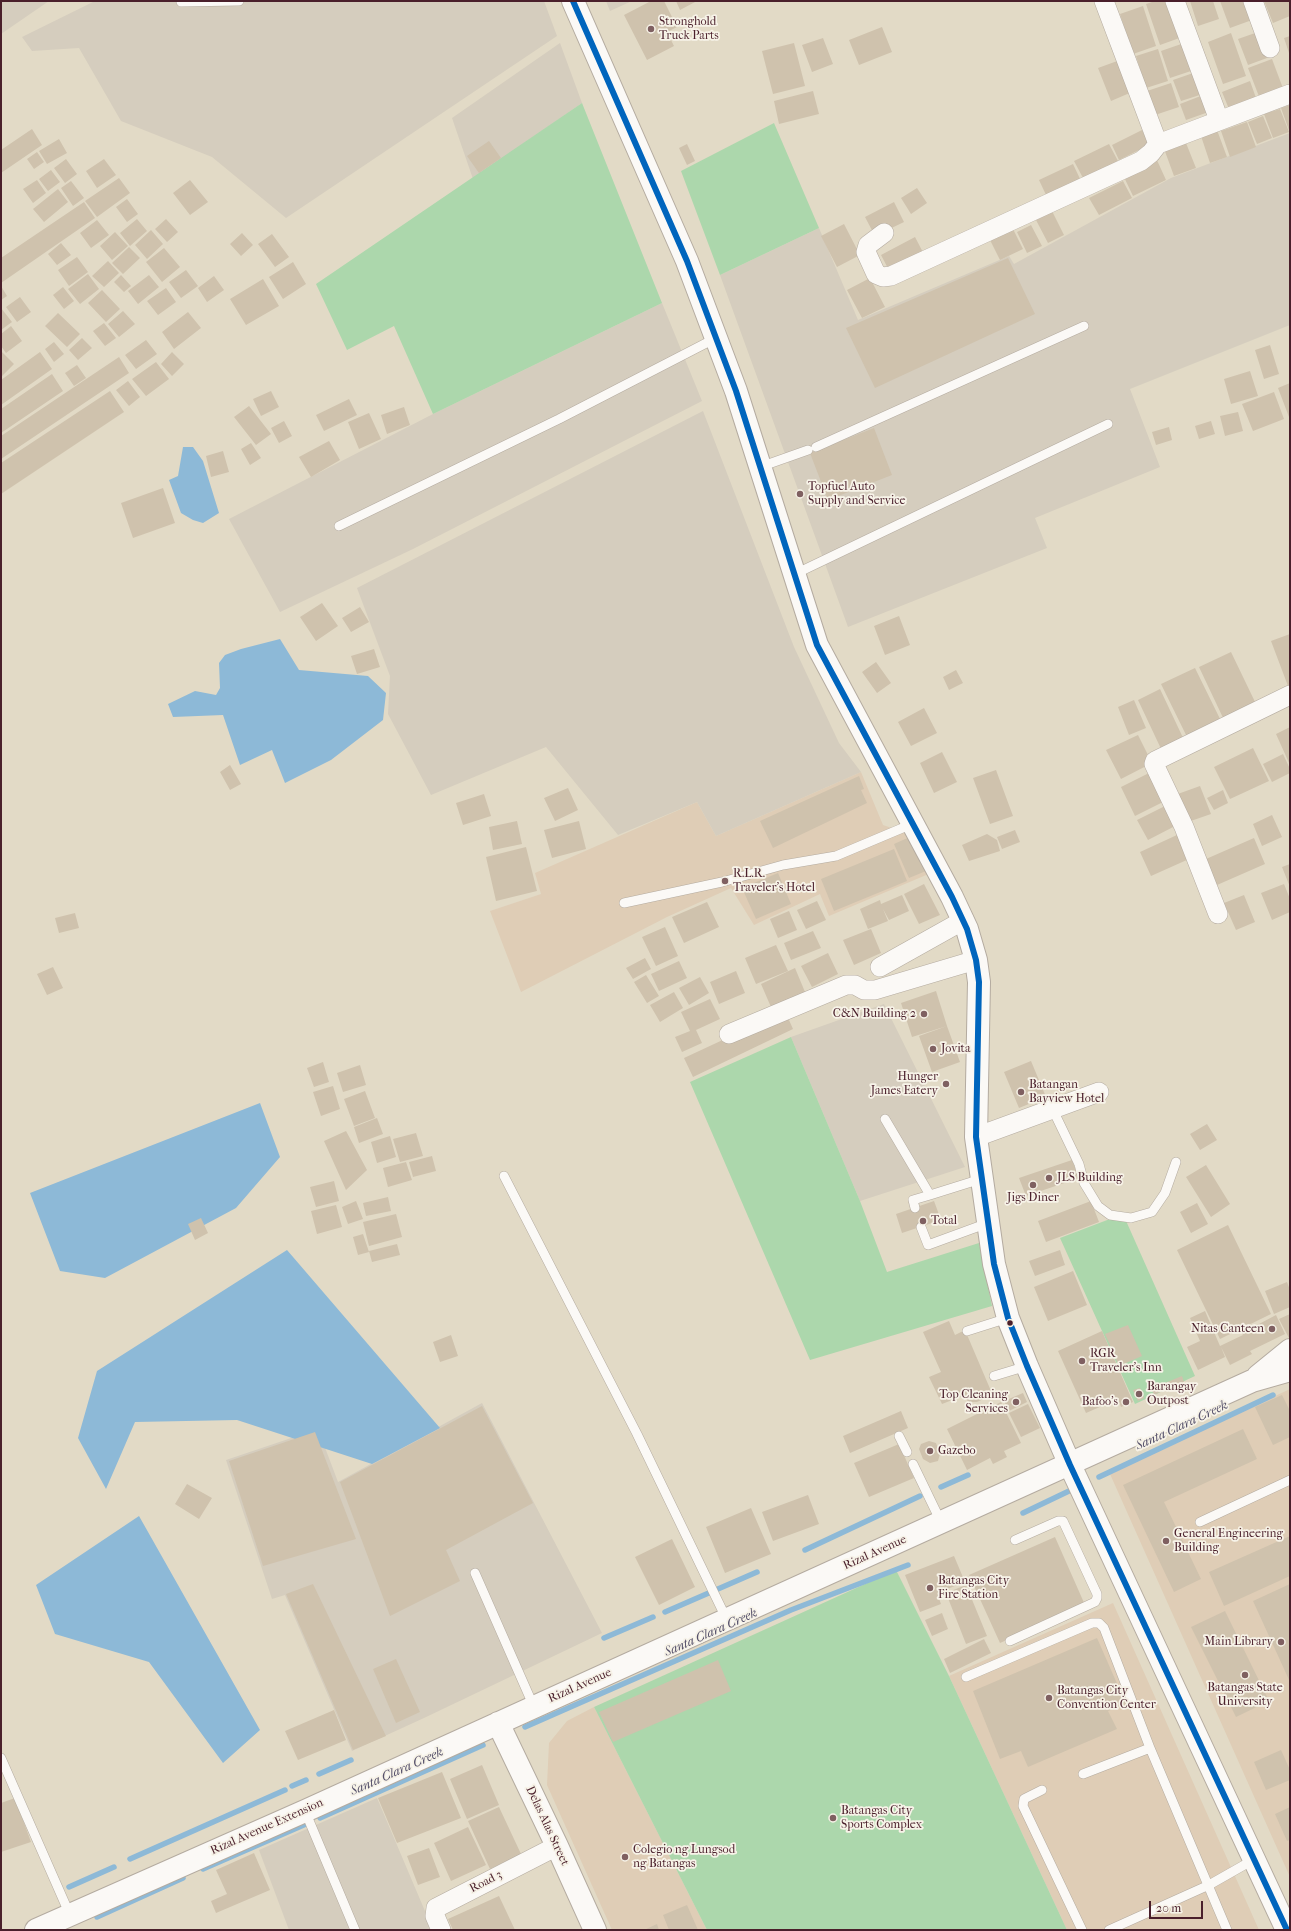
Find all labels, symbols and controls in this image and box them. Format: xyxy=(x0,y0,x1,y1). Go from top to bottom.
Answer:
place label: Stronghold Truck Parts xyxy=(659,15,719,43)
marker: Stronghold Truck Parts xyxy=(646,24,656,34)
place label: Topfuel Auto Supply and Service xyxy=(808,480,905,508)
marker: Topfuel Auto Supply and Service xyxy=(795,489,805,499)
place label: R.L.R. Traveler's Hotel xyxy=(733,867,815,895)
marker: R.L.R. Traveler's Hotel xyxy=(720,876,730,886)
place label: C&N Building 2 xyxy=(833,1007,916,1021)
marker: C&N Building 2 xyxy=(919,1009,929,1019)
place label: Jovita xyxy=(941,1042,970,1056)
marker: Jovita xyxy=(928,1044,938,1054)
place label: Hunger James Eatery xyxy=(871,1070,938,1098)
place label: Batangan Bayview Hotel xyxy=(1029,1078,1104,1106)
marker: Hunger James Eatery xyxy=(941,1079,951,1089)
marker: Batangan Bayview Hotel xyxy=(1016,1087,1026,1097)
place label: JLS Building xyxy=(1057,1171,1122,1185)
marker: JLS Building xyxy=(1044,1173,1054,1183)
marker: Jigs Diner xyxy=(1028,1180,1038,1190)
place label: Jigs Diner xyxy=(1007,1191,1059,1205)
place label: Total xyxy=(931,1214,957,1228)
marker: Total xyxy=(918,1216,928,1226)
unlabelled marker xyxy=(1005,1318,1015,1328)
place label: Nitas Canteen xyxy=(1191,1322,1264,1336)
marker: Nitas Canteen xyxy=(1267,1324,1277,1334)
place label: RGR Traveler's Inn xyxy=(1090,1347,1162,1375)
marker: RGR Traveler's Inn xyxy=(1077,1356,1087,1366)
place label: Barangay Outpost xyxy=(1147,1380,1196,1408)
place label: Top Cleaning Services xyxy=(939,1388,1008,1416)
marker: Barangay Outpost xyxy=(1134,1389,1144,1399)
place label: Bafoo's xyxy=(1082,1395,1118,1409)
marker: Top Cleaning Services xyxy=(1011,1397,1021,1407)
marker: Bafoo's xyxy=(1121,1397,1131,1407)
water label: Santa Clara Creek xyxy=(1133,1398,1231,1454)
place label: Gazebo xyxy=(938,1444,976,1458)
marker: Gazebo xyxy=(925,1446,935,1456)
place label: General Engineering Building xyxy=(1174,1527,1283,1555)
street label: Rizal Avenue xyxy=(841,1533,909,1573)
marker: General Engineering Building xyxy=(1161,1536,1171,1546)
place label: Batangas City Fire Station xyxy=(938,1574,1009,1602)
marker: Batangas City Fire Station xyxy=(925,1583,935,1593)
water label: Santa Clara Creek xyxy=(662,1605,760,1661)
place label: Main Library xyxy=(1204,1635,1273,1649)
marker: Main Library xyxy=(1276,1637,1286,1647)
street label: Rizal Avenue xyxy=(546,1666,614,1706)
marker: Batangas State University xyxy=(1240,1670,1250,1680)
place label: Batangas State University xyxy=(1207,1681,1283,1709)
place label: Batangas City Convention Center xyxy=(1057,1684,1156,1712)
marker: Batangas City Convention Center xyxy=(1044,1693,1054,1703)
water label: Santa Clara Creek xyxy=(348,1744,446,1800)
street label: Delas Alas Street xyxy=(522,1784,572,1868)
street label: Rizal Avenue Extension xyxy=(208,1796,326,1858)
place label: Batangas City Sports Complex xyxy=(841,1804,922,1832)
marker: Batangas City Sports Complex xyxy=(828,1813,838,1823)
place label: Colegio ng Lungsod ng Batangas xyxy=(633,1843,735,1871)
marker: Colegio ng Lungsod ng Batangas xyxy=(620,1852,630,1862)
street label: Road 3 xyxy=(467,1868,505,1896)
scale bar xyxy=(1151,1893,1205,1919)
text: 20 m xyxy=(1156,1901,1181,1915)

